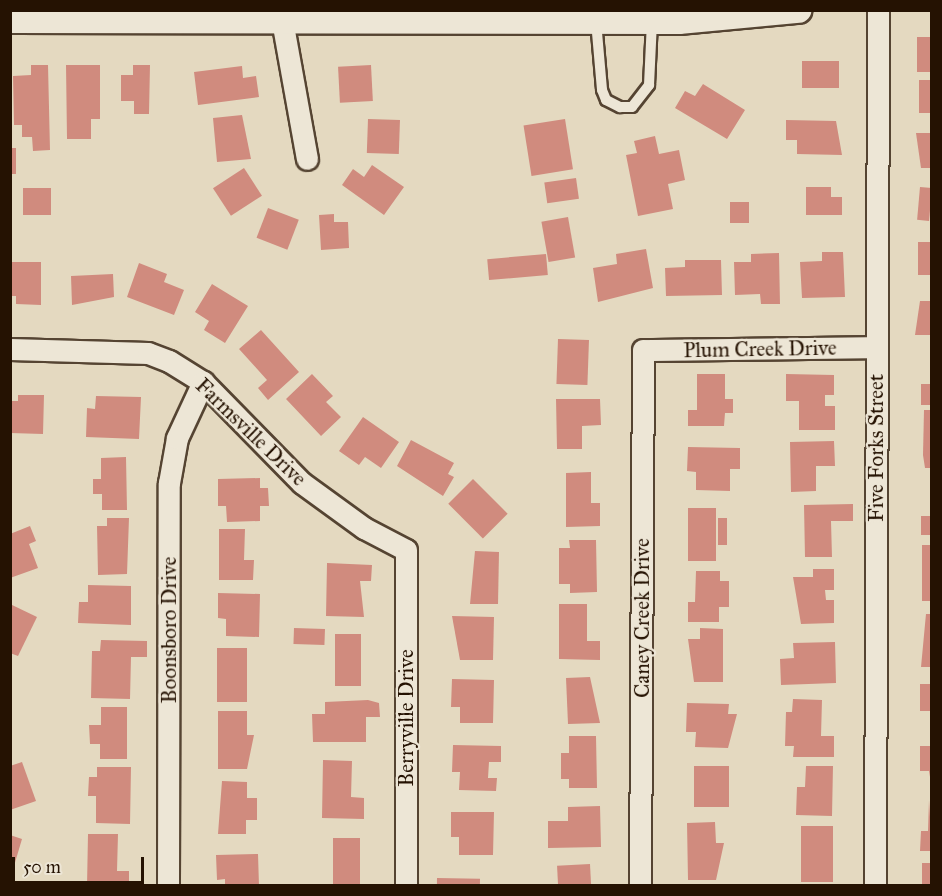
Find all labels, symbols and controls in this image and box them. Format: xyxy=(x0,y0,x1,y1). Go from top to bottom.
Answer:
street label: Plum Creek Drive xyxy=(683,335,837,363)
street label: Farmsville Drive xyxy=(190,373,312,491)
street label: Five Forks Street xyxy=(863,374,889,522)
street label: Caney Creek Drive xyxy=(629,538,655,698)
street label: Boonsboro Drive xyxy=(156,557,182,703)
street label: Berryville Drive xyxy=(393,649,419,787)
scale bar xyxy=(15,845,147,883)
text: 50 m xyxy=(23,856,61,878)

